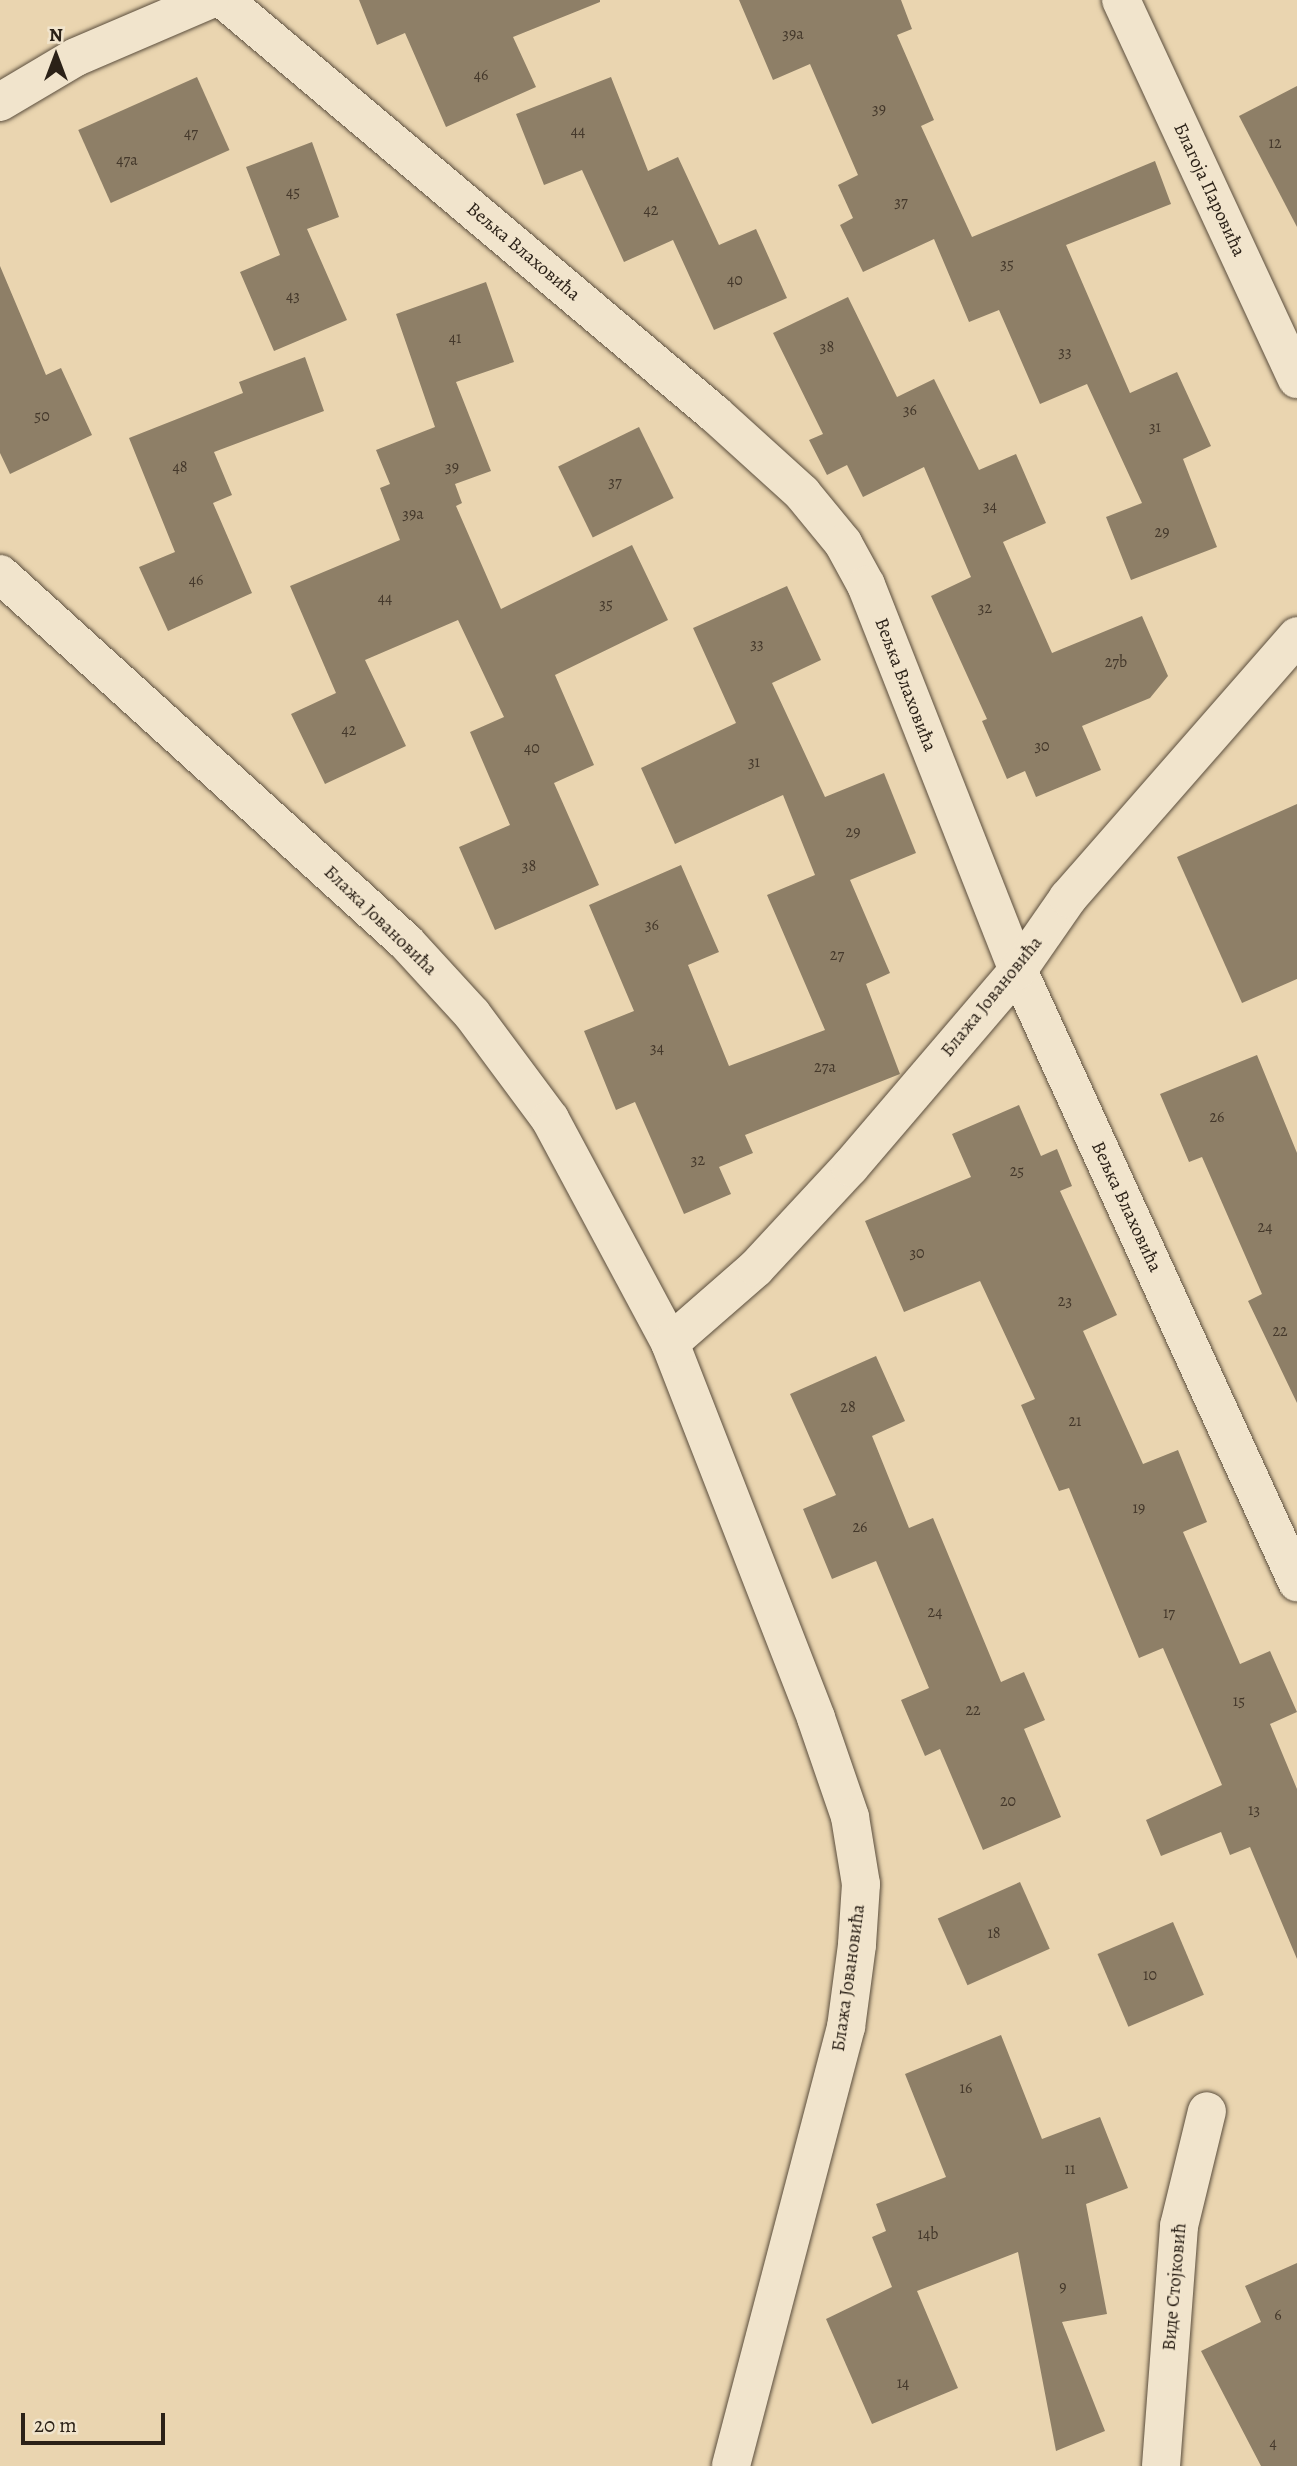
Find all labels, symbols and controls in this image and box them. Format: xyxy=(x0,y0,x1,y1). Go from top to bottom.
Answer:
north arrow xyxy=(21,21,91,91)
text: N xyxy=(49,22,63,48)
house number: 39a xyxy=(782,24,804,44)
house number: 46 xyxy=(474,65,488,85)
house number: 39 xyxy=(872,99,886,119)
street label: Благоја Паровића xyxy=(1168,120,1250,260)
house number: 44 xyxy=(571,121,585,141)
house number: 47 xyxy=(184,123,198,143)
house number: 12 xyxy=(1268,133,1282,153)
house number: 47a xyxy=(116,150,138,170)
house number: 45 xyxy=(286,182,300,202)
house number: 37 xyxy=(894,192,908,212)
street label: Вељка Влаховића xyxy=(462,198,584,306)
house number: 42 xyxy=(644,200,658,220)
house number: 35 xyxy=(1000,254,1014,274)
house number: 40 xyxy=(727,270,743,290)
house number: 43 xyxy=(286,286,300,306)
house number: 41 xyxy=(449,328,461,348)
house number: 38 xyxy=(820,337,834,357)
house number: 33 xyxy=(1058,342,1072,362)
house number: 36 xyxy=(903,400,917,420)
house number: 50 xyxy=(34,406,50,426)
house number: 31 xyxy=(1149,417,1161,437)
house number: 48 xyxy=(172,457,188,477)
house number: 39 xyxy=(445,457,459,477)
house number: 37 xyxy=(608,472,622,492)
house number: 34 xyxy=(983,496,997,516)
house number: 39a xyxy=(402,504,424,524)
house number: 29 xyxy=(1155,522,1169,542)
house number: 46 xyxy=(189,570,203,590)
house number: 44 xyxy=(378,588,392,608)
house number: 35 xyxy=(599,594,613,614)
house number: 32 xyxy=(978,598,992,618)
street label: Вељка Влаховића xyxy=(869,615,941,755)
house number: 33 xyxy=(750,634,764,654)
house number: 27b xyxy=(1105,652,1127,672)
house number: 42 xyxy=(342,720,356,740)
house number: 30 xyxy=(1034,736,1050,756)
house number: 40 xyxy=(524,738,540,758)
house number: 31 xyxy=(748,752,760,772)
house number: 29 xyxy=(846,822,860,842)
house number: 38 xyxy=(522,856,536,876)
street label: Блажа Јовановића xyxy=(319,861,441,981)
house number: 36 xyxy=(645,915,659,935)
street label: Блажа Јовановића xyxy=(936,932,1048,1062)
house number: 27 xyxy=(830,945,844,965)
house number: 34 xyxy=(650,1038,664,1058)
house number: 27a xyxy=(814,1057,836,1077)
house number: 26 xyxy=(1210,1107,1224,1127)
street label: Вељка Влаховића xyxy=(1086,1138,1166,1276)
house number: 32 xyxy=(691,1150,705,1170)
house number: 25 xyxy=(1010,1161,1024,1181)
house number: 24 xyxy=(1258,1217,1272,1237)
house number: 30 xyxy=(909,1243,925,1263)
house number: 23 xyxy=(1058,1291,1072,1311)
house number: 22 xyxy=(1272,1321,1288,1341)
house number: 28 xyxy=(840,1397,856,1417)
house number: 21 xyxy=(1068,1411,1082,1431)
house number: 19 xyxy=(1133,1498,1145,1518)
house number: 26 xyxy=(853,1517,867,1537)
house number: 24 xyxy=(928,1602,942,1622)
house number: 17 xyxy=(1163,1603,1175,1623)
house number: 15 xyxy=(1233,1691,1245,1711)
house number: 22 xyxy=(965,1700,981,1720)
house number: 20 xyxy=(1000,1791,1016,1811)
house number: 13 xyxy=(1248,1800,1260,1820)
street label: Блажа Јовановића xyxy=(827,1903,871,2053)
house number: 18 xyxy=(987,1923,1001,1943)
house number: 10 xyxy=(1143,1965,1157,1985)
house number: 16 xyxy=(960,2078,972,2098)
house number: 11 xyxy=(1065,2159,1075,2179)
street label: Виде Стојковић xyxy=(1158,2222,1192,2352)
house number: 14b xyxy=(918,2224,938,2244)
house number: 9 xyxy=(1059,2277,1067,2297)
house number: 6 xyxy=(1274,2305,1282,2325)
house number: 14 xyxy=(897,2373,909,2393)
scale bar xyxy=(24,2400,168,2444)
text: 20 m xyxy=(34,2411,77,2439)
house number: 4 xyxy=(1269,2433,1277,2453)

